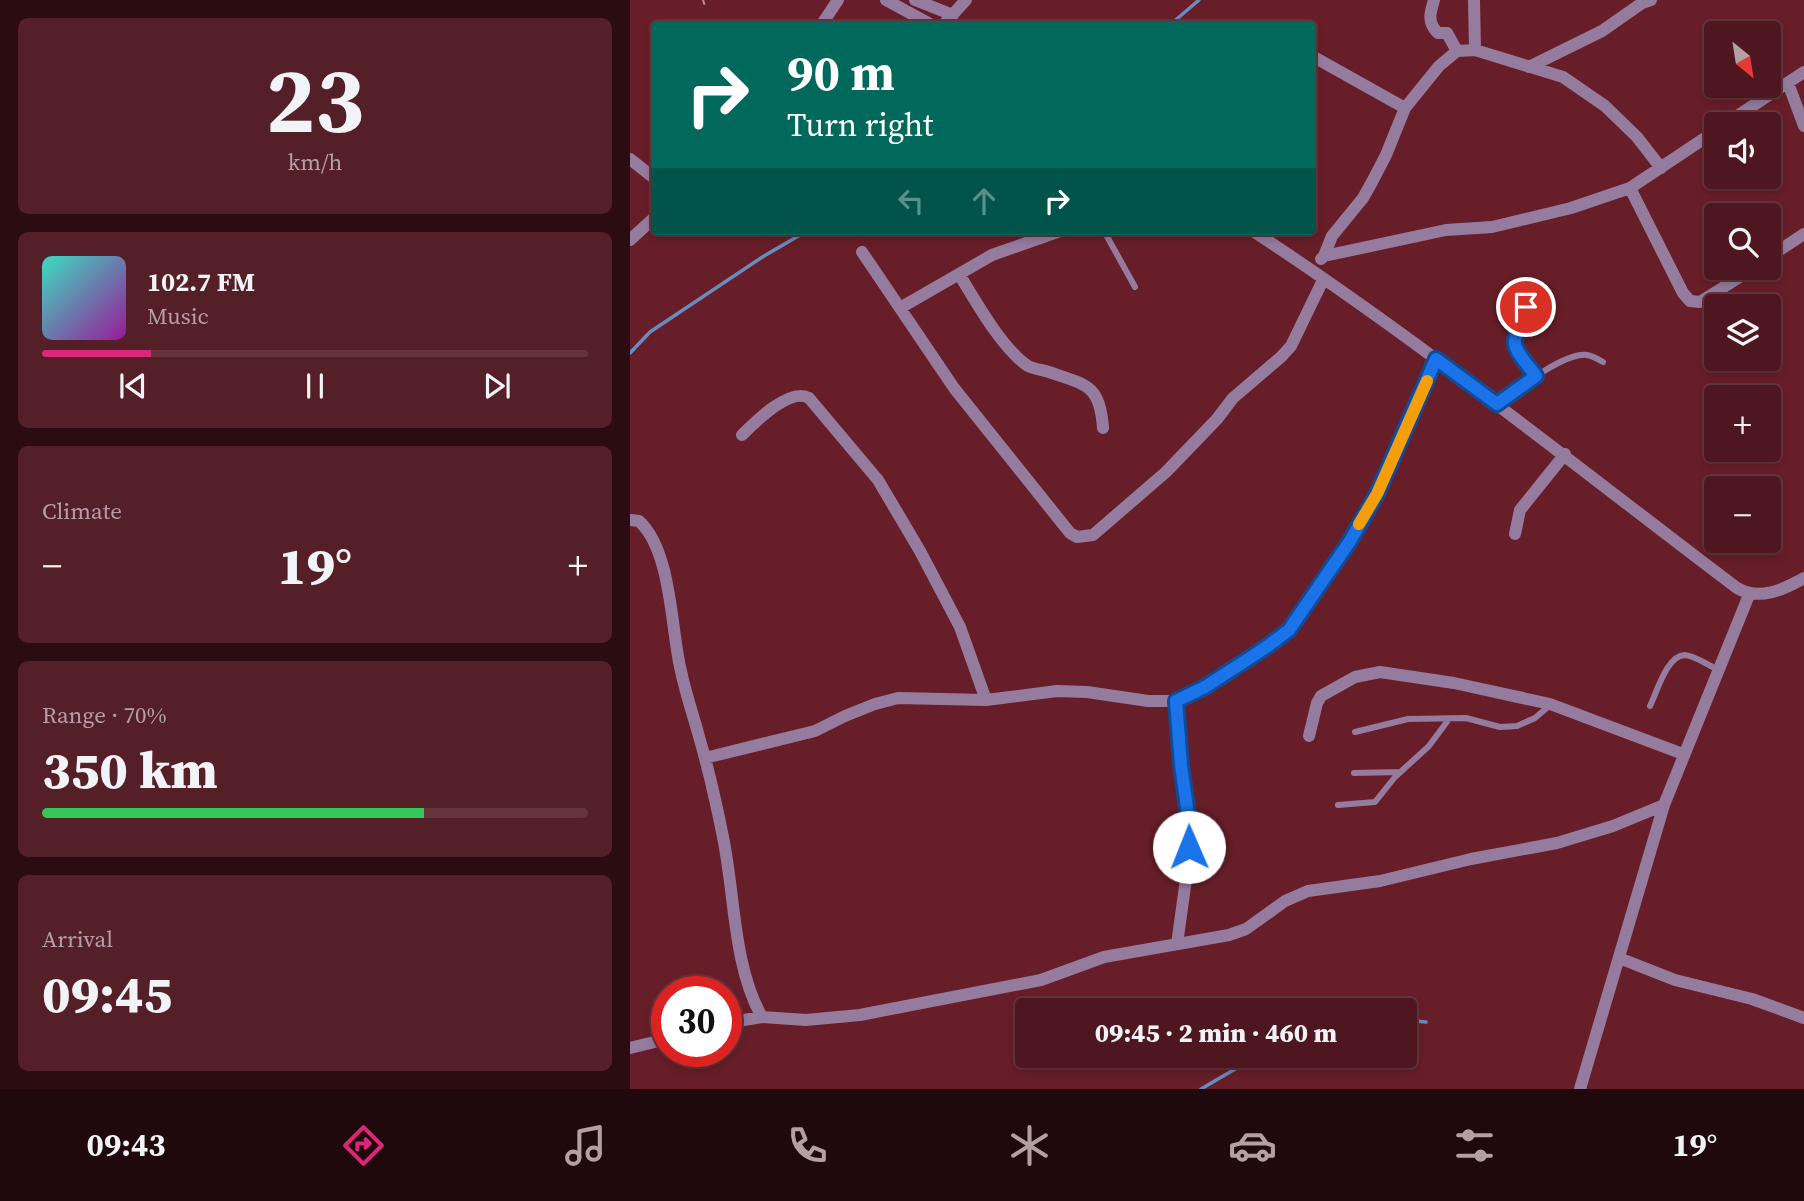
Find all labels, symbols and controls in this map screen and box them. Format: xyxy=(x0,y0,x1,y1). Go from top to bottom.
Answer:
north arrow xyxy=(1704,21,1782,98)
map controls xyxy=(1704,21,1781,553)
text: 23 xyxy=(266,38,364,162)
text: 90 m xyxy=(787,39,895,106)
icon: right xyxy=(672,49,763,140)
text: Turn right xyxy=(787,103,933,147)
button: sound xyxy=(1704,112,1781,189)
text: km/h xyxy=(288,146,342,178)
icon: left xyxy=(892,182,930,220)
icon: ahead xyxy=(965,182,1003,220)
icon: right xyxy=(1038,182,1076,220)
button: search xyxy=(1704,203,1781,280)
text: 102.7 FM xyxy=(147,264,255,300)
pin xyxy=(1496,277,1556,337)
icon: arrive xyxy=(1507,288,1545,326)
button: layers xyxy=(1704,294,1781,371)
text: Music xyxy=(147,300,209,332)
icon: previous xyxy=(114,367,152,405)
icon: pause xyxy=(296,367,334,405)
icon: next xyxy=(478,367,516,405)
button: + xyxy=(1704,385,1781,462)
button: − xyxy=(1704,476,1781,553)
text: Climate xyxy=(42,495,122,527)
text: 19° xyxy=(278,530,352,601)
text: − xyxy=(42,540,62,592)
text: + xyxy=(568,540,588,592)
text: Range · 70% xyxy=(42,699,167,731)
text: 350 km xyxy=(42,734,218,805)
position arrow xyxy=(1152,810,1226,884)
text: Arrival xyxy=(42,923,113,955)
text: 09:45 xyxy=(42,958,172,1029)
speed limit sign: 30 xyxy=(651,976,742,1067)
text: 09:45 · 2 min · 460 m xyxy=(1095,1015,1337,1051)
icon: directions xyxy=(339,1121,388,1170)
icon: music xyxy=(561,1121,610,1170)
icon: phone xyxy=(783,1121,832,1170)
icon: climate xyxy=(1005,1121,1054,1170)
icon: car xyxy=(1228,1121,1277,1170)
icon: filters xyxy=(1450,1121,1499,1170)
text: 09:43 xyxy=(87,1123,166,1167)
text: 19° xyxy=(1672,1123,1717,1167)

